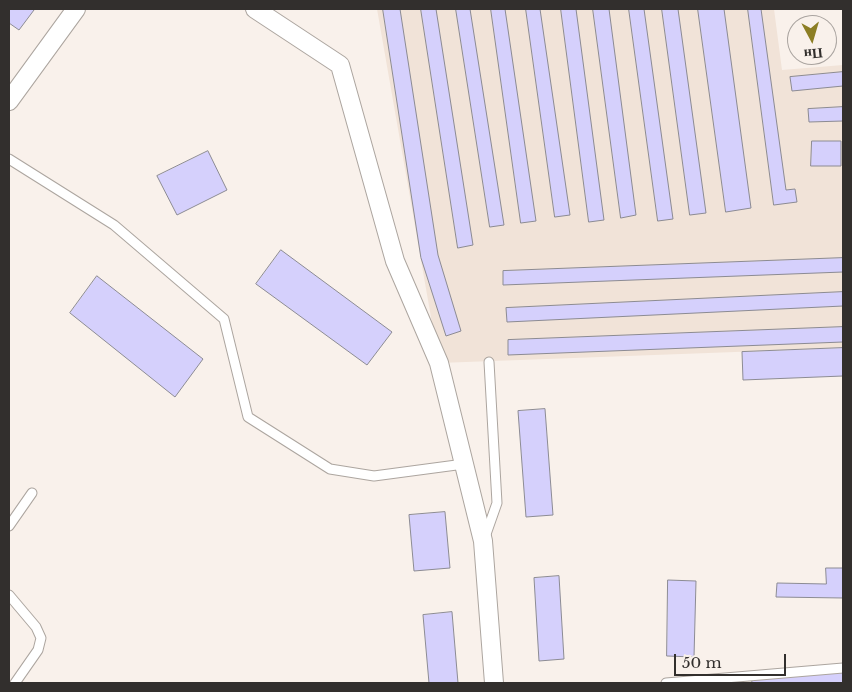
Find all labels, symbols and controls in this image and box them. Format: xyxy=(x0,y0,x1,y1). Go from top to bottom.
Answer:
north arrow xyxy=(787,15,837,65)
text: Пн xyxy=(803,44,824,64)
scale bar xyxy=(677,644,790,676)
text: 50 m xyxy=(682,653,722,672)

